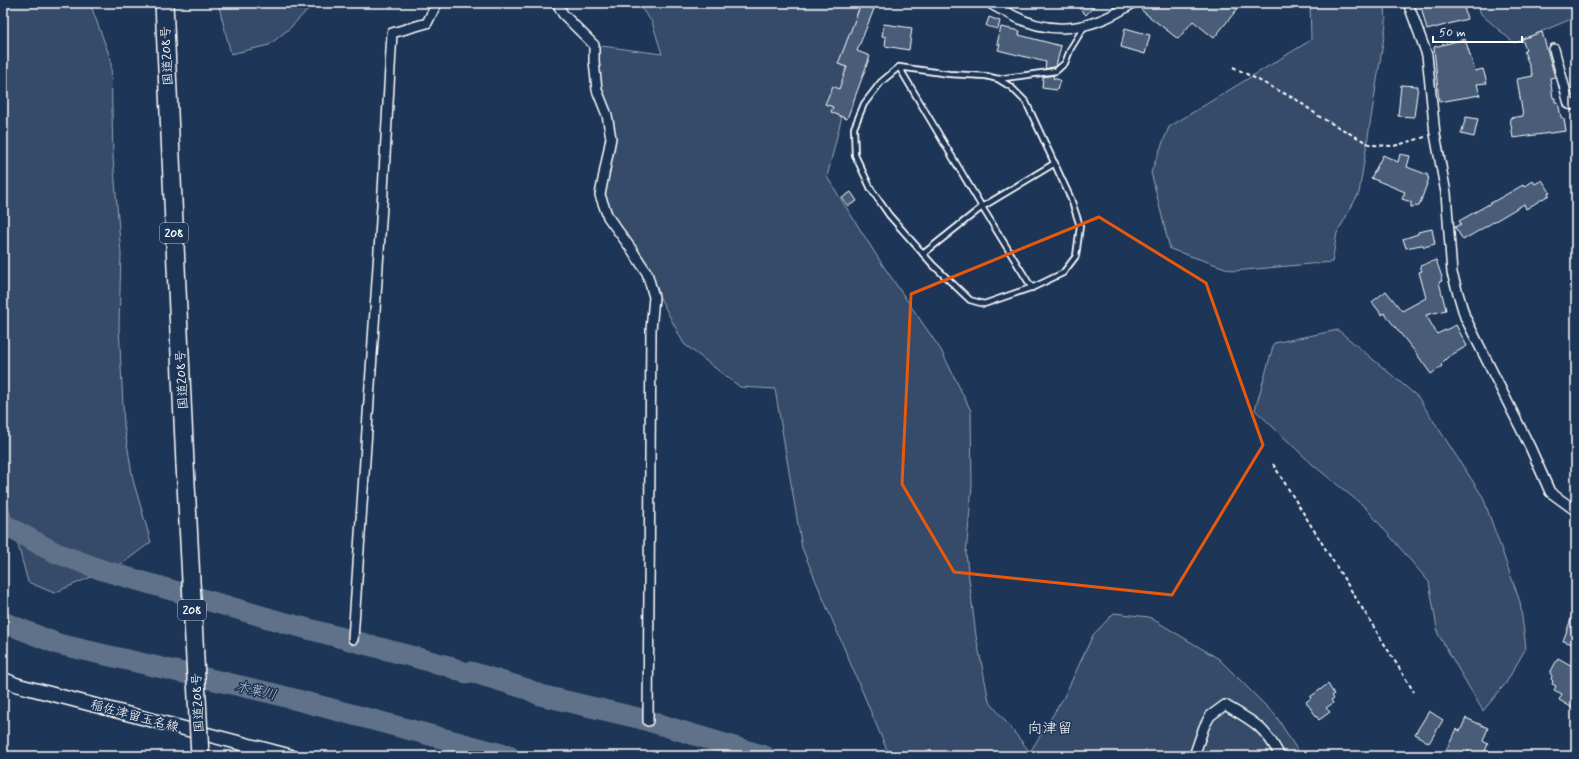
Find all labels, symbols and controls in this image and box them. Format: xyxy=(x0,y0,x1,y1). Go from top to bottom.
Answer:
scale bar xyxy=(1433,18,1522,44)
text: 50 m xyxy=(1439,25,1466,41)
street label: 国道208号 xyxy=(157,26,178,86)
road number: 208 xyxy=(160,223,188,243)
street label: 国道208号 xyxy=(172,350,193,410)
road number: 208 xyxy=(178,600,206,620)
street label: 国道208号 xyxy=(188,673,209,733)
water label: 木葉川 xyxy=(233,677,278,704)
street label: 稲佐津留玉名線 xyxy=(88,696,182,737)
district label: 向津留 xyxy=(1027,719,1073,739)

